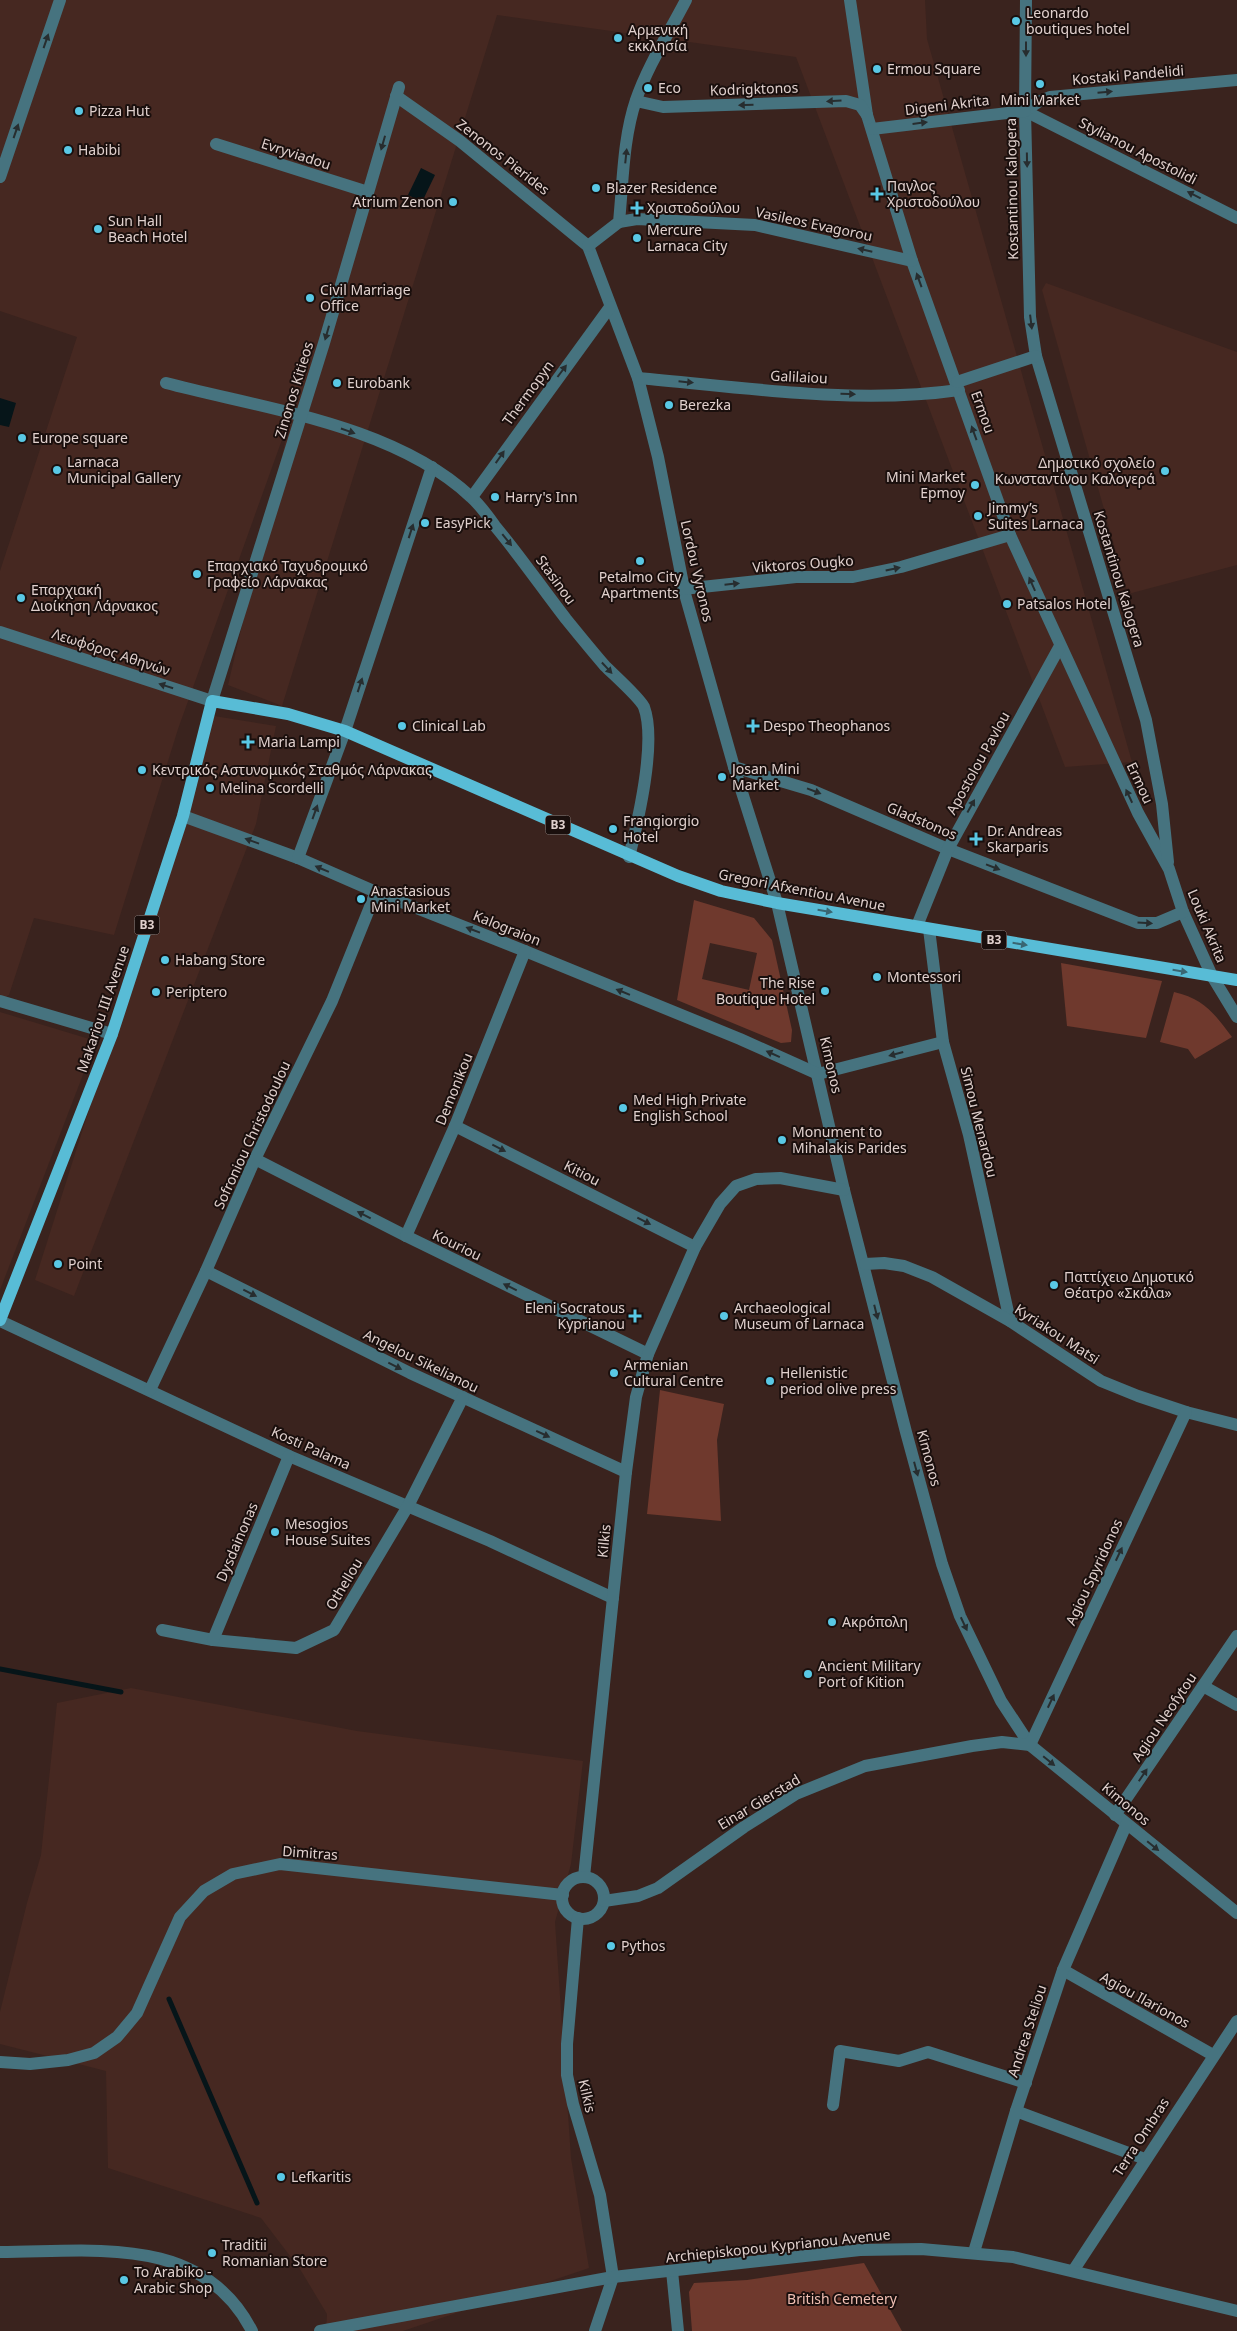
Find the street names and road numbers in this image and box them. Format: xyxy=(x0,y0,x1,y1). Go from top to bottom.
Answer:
street label: Kostaki Pandelidi xyxy=(1071,60,1185,89)
street label: Kodrigktonos xyxy=(709,77,799,100)
street label: Digeni Akrita xyxy=(904,90,990,119)
street label: Stylianou Apostolidi xyxy=(1076,113,1200,189)
street label: Zenonos Pierides xyxy=(453,114,554,199)
street label: Kostantinou Kalogera xyxy=(1001,118,1022,260)
street label: Evryviadou xyxy=(259,133,333,174)
street label: Vasileos Evagorou xyxy=(754,202,874,245)
street label: Zinonos Kitieos xyxy=(270,339,317,441)
street label: Thermopyn xyxy=(498,356,558,429)
street label: Galilaiou xyxy=(770,366,828,387)
street label: Ermou xyxy=(967,388,1000,436)
street label: Kostantinou Kalogera xyxy=(1090,508,1149,650)
street label: Lordou Vyronos xyxy=(677,518,719,624)
street label: Viktoros Ougko xyxy=(752,550,854,577)
street label: Stasinou xyxy=(532,551,581,608)
street label: Λεωφόρος Αθηνών xyxy=(50,623,173,680)
street label: Apostolou Pavlou xyxy=(941,708,1014,818)
street label: Ermou xyxy=(1123,759,1158,807)
street label: Gladstonos xyxy=(884,797,960,844)
road number: B3 xyxy=(546,816,570,834)
street label: Gregori Afxentiou Avenue xyxy=(717,864,887,915)
street label: Louki Akrita xyxy=(1183,886,1231,965)
street label: Kalograion xyxy=(471,905,544,950)
road number: B3 xyxy=(134,916,160,934)
road number: B3 xyxy=(982,930,1006,950)
street label: Makariou III Avenue xyxy=(72,943,133,1075)
street label: Kimonos xyxy=(816,1035,847,1095)
street label: Demonikou xyxy=(430,1050,477,1128)
street label: Sofroniou Christodoulou xyxy=(209,1058,294,1212)
street label: Simou Menardou xyxy=(957,1065,1002,1179)
street label: Kitiou xyxy=(561,1155,604,1190)
street label: Kouriou xyxy=(430,1225,485,1265)
street label: Kyriakou Matsi xyxy=(1011,1299,1103,1368)
street label: Angelou Sikelianou xyxy=(360,1324,482,1397)
street label: Kosti Palama xyxy=(269,1422,354,1473)
street label: Kimonos xyxy=(913,1428,946,1488)
street label: Dysdainonas xyxy=(211,1499,262,1584)
street label: Agiou Spyridonos xyxy=(1061,1515,1127,1628)
street label: Kilkis xyxy=(592,1523,615,1559)
street label: Othellou xyxy=(321,1554,366,1613)
street label: Agiou Neofytou xyxy=(1127,1669,1200,1765)
street label: Einar Gierstad xyxy=(714,1769,804,1834)
street label: Kimonos xyxy=(1098,1778,1155,1830)
street label: Dimitras xyxy=(282,1841,339,1864)
street label: Agiou Ilarionos xyxy=(1097,1967,1194,2032)
street label: Andrea Steliou xyxy=(1003,1982,1050,2079)
street label: Kilkis xyxy=(574,2077,601,2115)
street label: Terra Ombras xyxy=(1108,2093,1173,2180)
street label: Archiepiskopou Kyprianou Avenue xyxy=(665,2224,891,2267)

